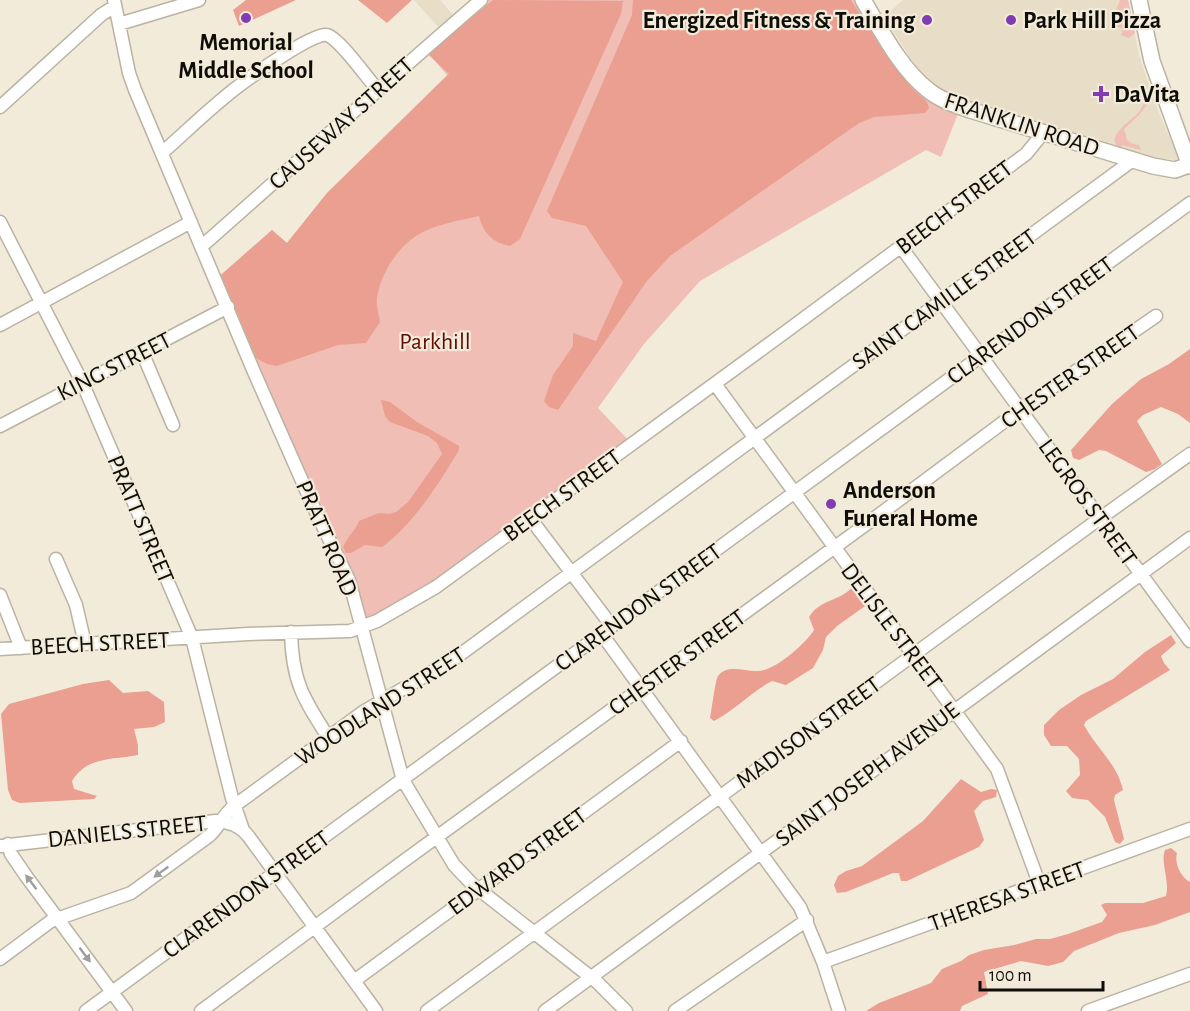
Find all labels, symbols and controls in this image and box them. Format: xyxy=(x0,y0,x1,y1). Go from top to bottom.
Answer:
place label: Energized Fitness & Training xyxy=(643,9,916,33)
place label: Park Hill Pizza xyxy=(1023,9,1161,33)
marker: Memorial Middle School xyxy=(239,11,253,25)
marker: Energized Fitness & Training xyxy=(920,13,934,27)
marker: Park Hill Pizza xyxy=(1004,13,1018,27)
place label: Memorial Middle School xyxy=(178,31,314,83)
street label: CAUSEWAY STREET xyxy=(265,53,419,195)
place label: DaVita xyxy=(1114,83,1180,107)
marker: DaVita xyxy=(1092,85,1110,103)
street label: FRANKLIN ROAD xyxy=(941,89,1102,161)
street label: BEECH STREET xyxy=(892,156,1018,259)
street label: SAINT CAMILLE STREET xyxy=(848,225,1041,375)
street label: CLARENDON STREET xyxy=(943,252,1119,389)
street label: CHESTER STREET xyxy=(997,320,1144,433)
street label: KING STREET xyxy=(53,328,176,406)
park label: Parkhill xyxy=(399,330,471,354)
street label: LEGROS STREET xyxy=(1033,435,1141,571)
street label: BEECH STREET xyxy=(499,445,626,546)
street label: PRATT STREET xyxy=(102,452,178,587)
street label: PRATT ROAD xyxy=(291,477,361,600)
place label: Anderson Funeral Home xyxy=(843,479,978,531)
marker: Anderson Funeral Home xyxy=(824,497,838,511)
street label: CLARENDON STREET xyxy=(551,539,727,676)
street label: DELISLE STREET xyxy=(836,559,946,694)
street label: CHESTER STREET xyxy=(605,605,751,720)
street label: BEECH STREET xyxy=(30,628,171,660)
street label: WOODLAND STREET xyxy=(291,643,470,771)
street label: MADISON STREET xyxy=(732,672,886,793)
street label: SAINT JOSEPH AVENUE xyxy=(771,698,964,851)
street label: EDWARD STREET xyxy=(444,803,592,920)
street label: DANIELS STREET xyxy=(46,812,208,852)
street label: CLARENDON STREET xyxy=(159,826,335,963)
street label: THERESA STREET xyxy=(926,857,1089,936)
one-way arrow xyxy=(153,866,168,878)
one-way arrow xyxy=(25,875,37,891)
one-way arrow xyxy=(79,946,91,962)
scale bar xyxy=(980,954,1103,992)
text: 100 m xyxy=(989,967,1032,985)

